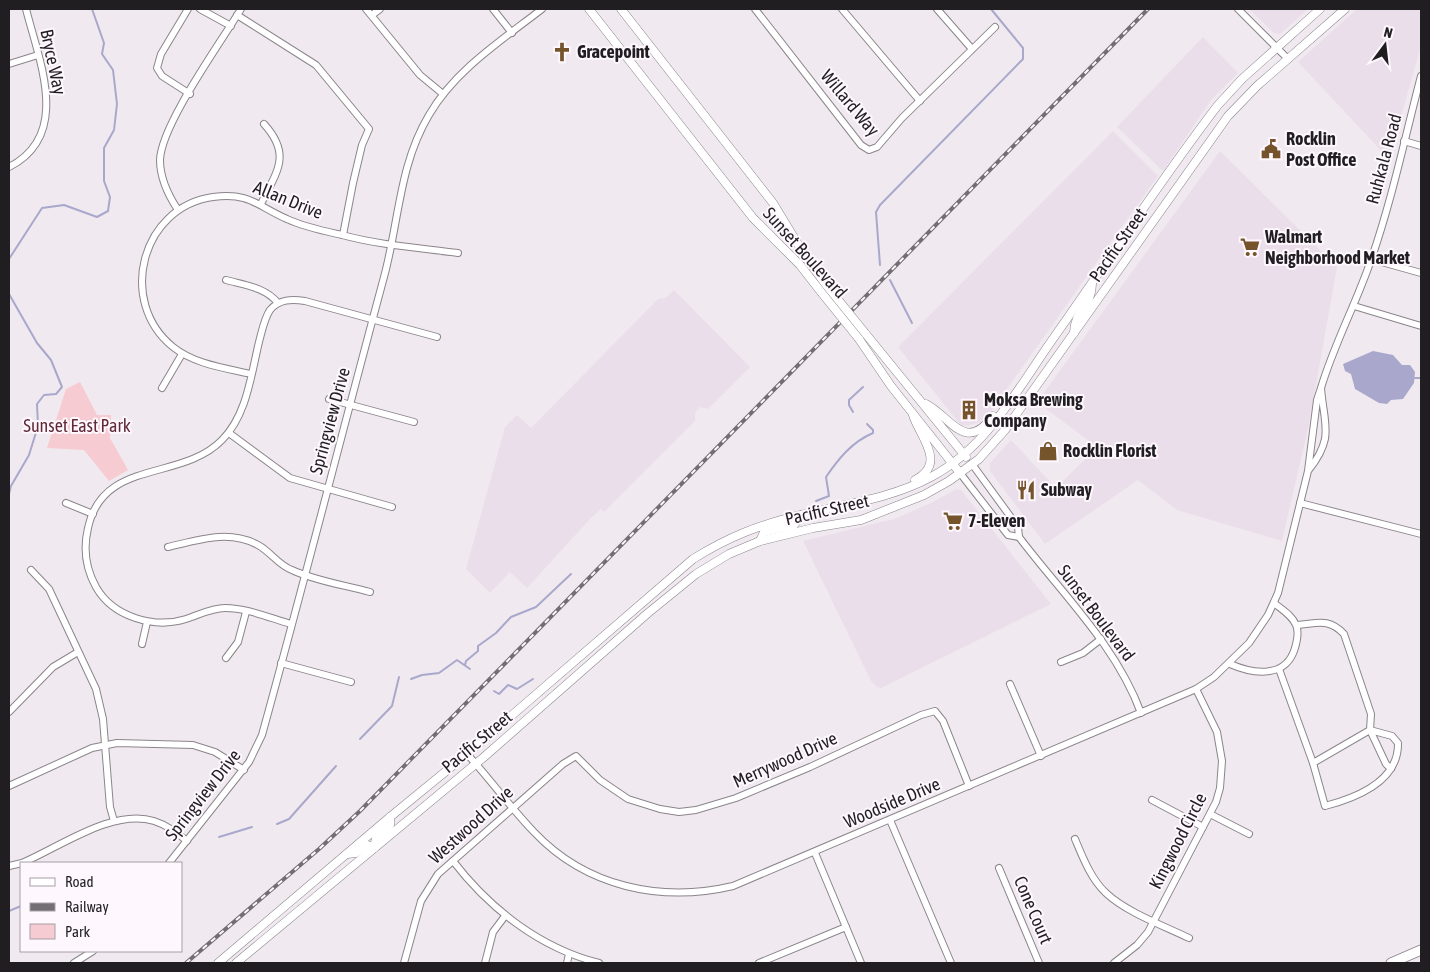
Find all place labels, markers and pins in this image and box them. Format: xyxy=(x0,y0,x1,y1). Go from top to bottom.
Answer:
church icon: Gracepoint xyxy=(551,41,573,63)
place label: Gracepoint xyxy=(577,41,651,62)
place label: Rocklin Post Office xyxy=(1286,128,1356,170)
public building icon: Rocklin Post Office xyxy=(1260,138,1282,160)
place label: Walmart Neighborhood Market xyxy=(1264,226,1411,268)
supermarket icon: Walmart Neighborhood Market xyxy=(1239,236,1261,258)
place label: Moksa Brewing Company xyxy=(984,389,1083,431)
building icon: Moksa Brewing Company xyxy=(958,399,980,421)
shop icon: Rocklin Florist xyxy=(1037,440,1059,462)
place label: Rocklin Florist xyxy=(1063,440,1157,461)
restaurant icon: Subway xyxy=(1015,479,1037,501)
place label: Subway xyxy=(1041,479,1093,500)
supermarket icon: 7-Eleven xyxy=(942,510,964,532)
place label: 7-Eleven xyxy=(968,510,1026,531)

